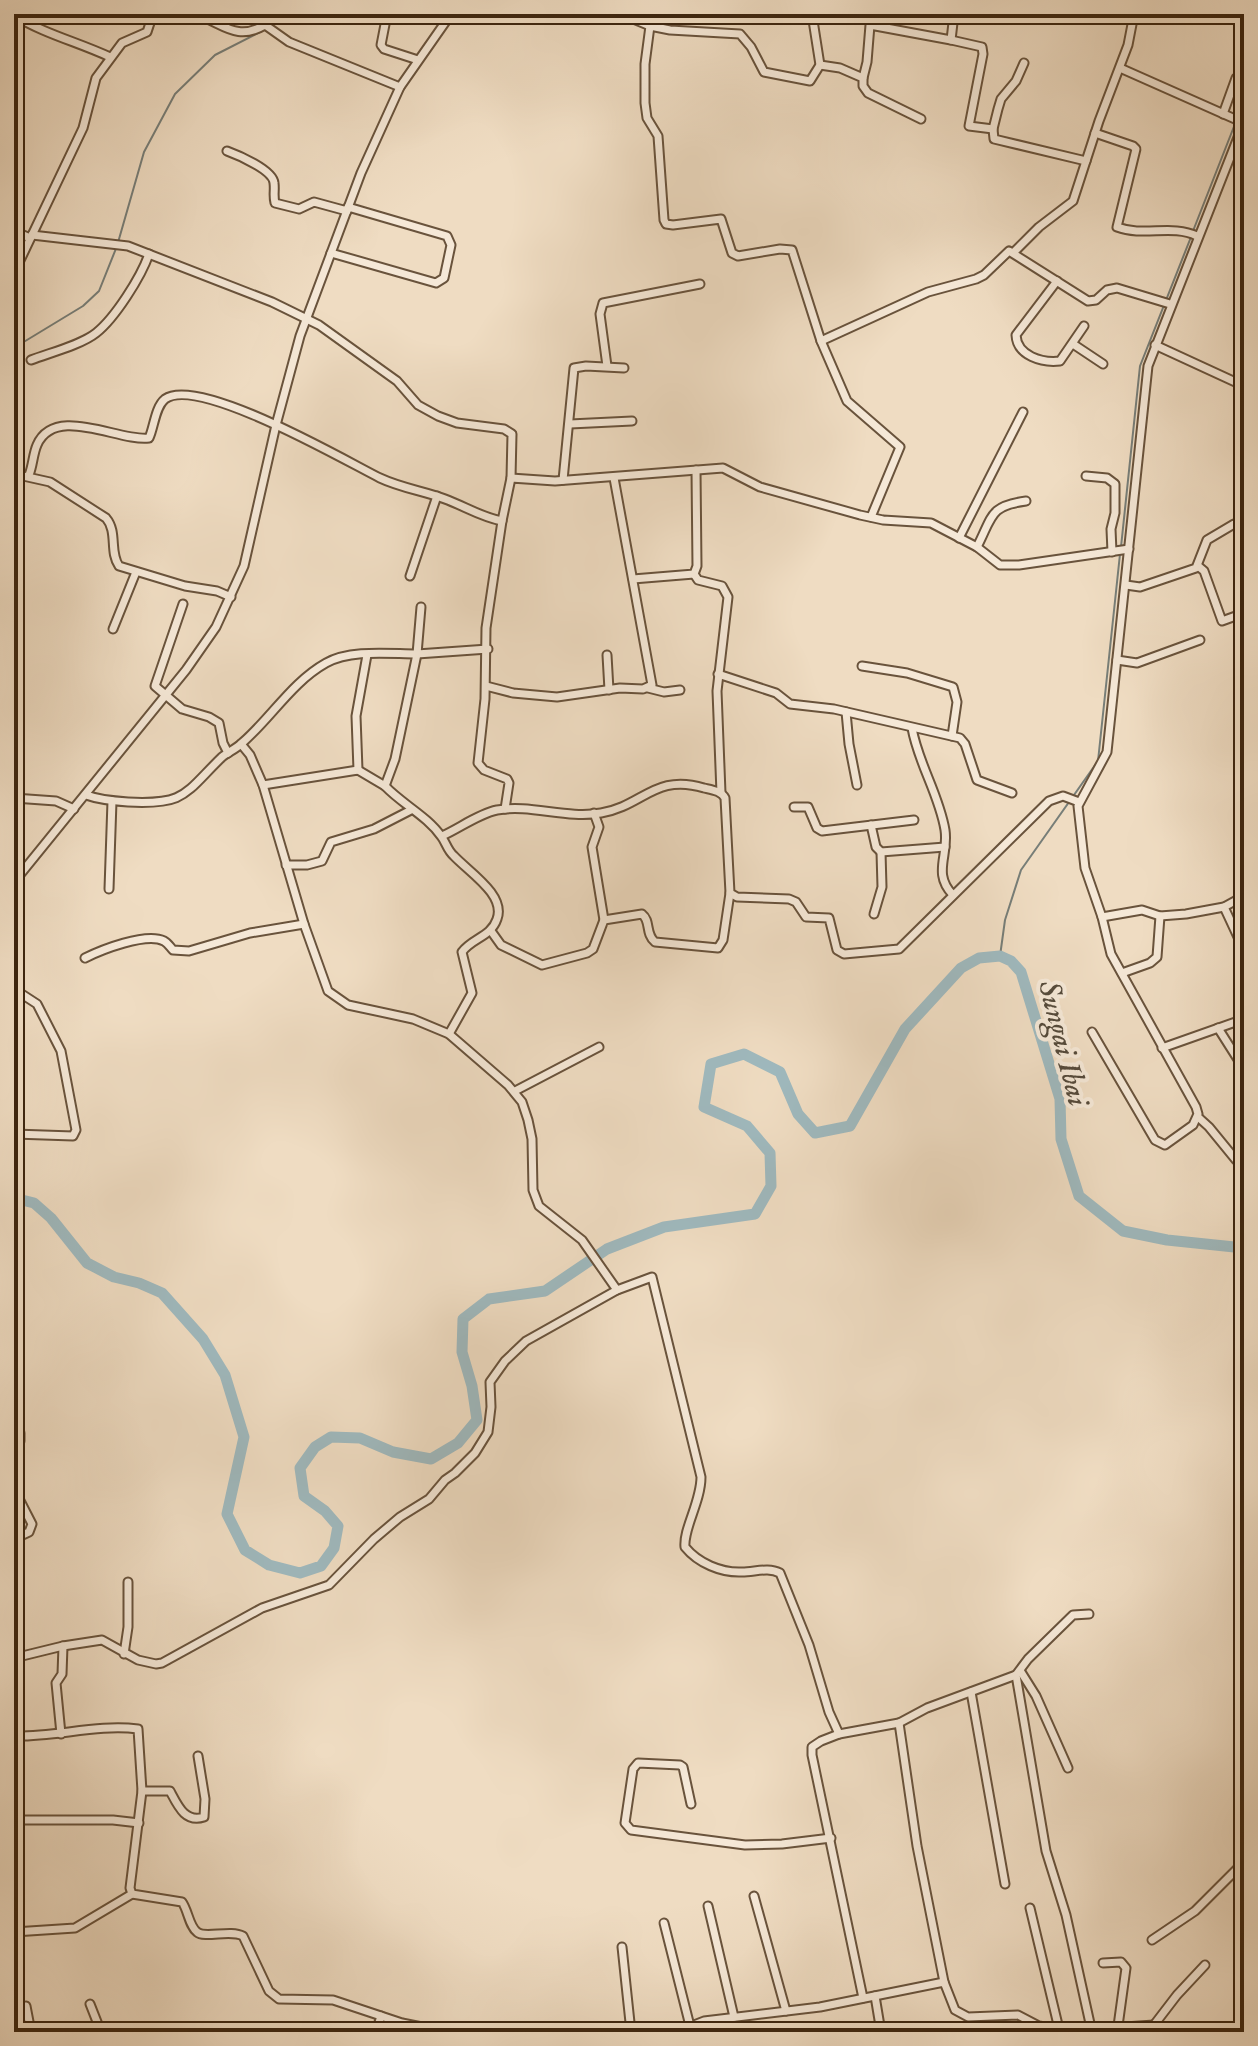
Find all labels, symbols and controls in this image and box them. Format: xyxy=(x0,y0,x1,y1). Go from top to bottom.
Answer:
water label: Sungai Ibai xyxy=(1028,977,1097,1113)

